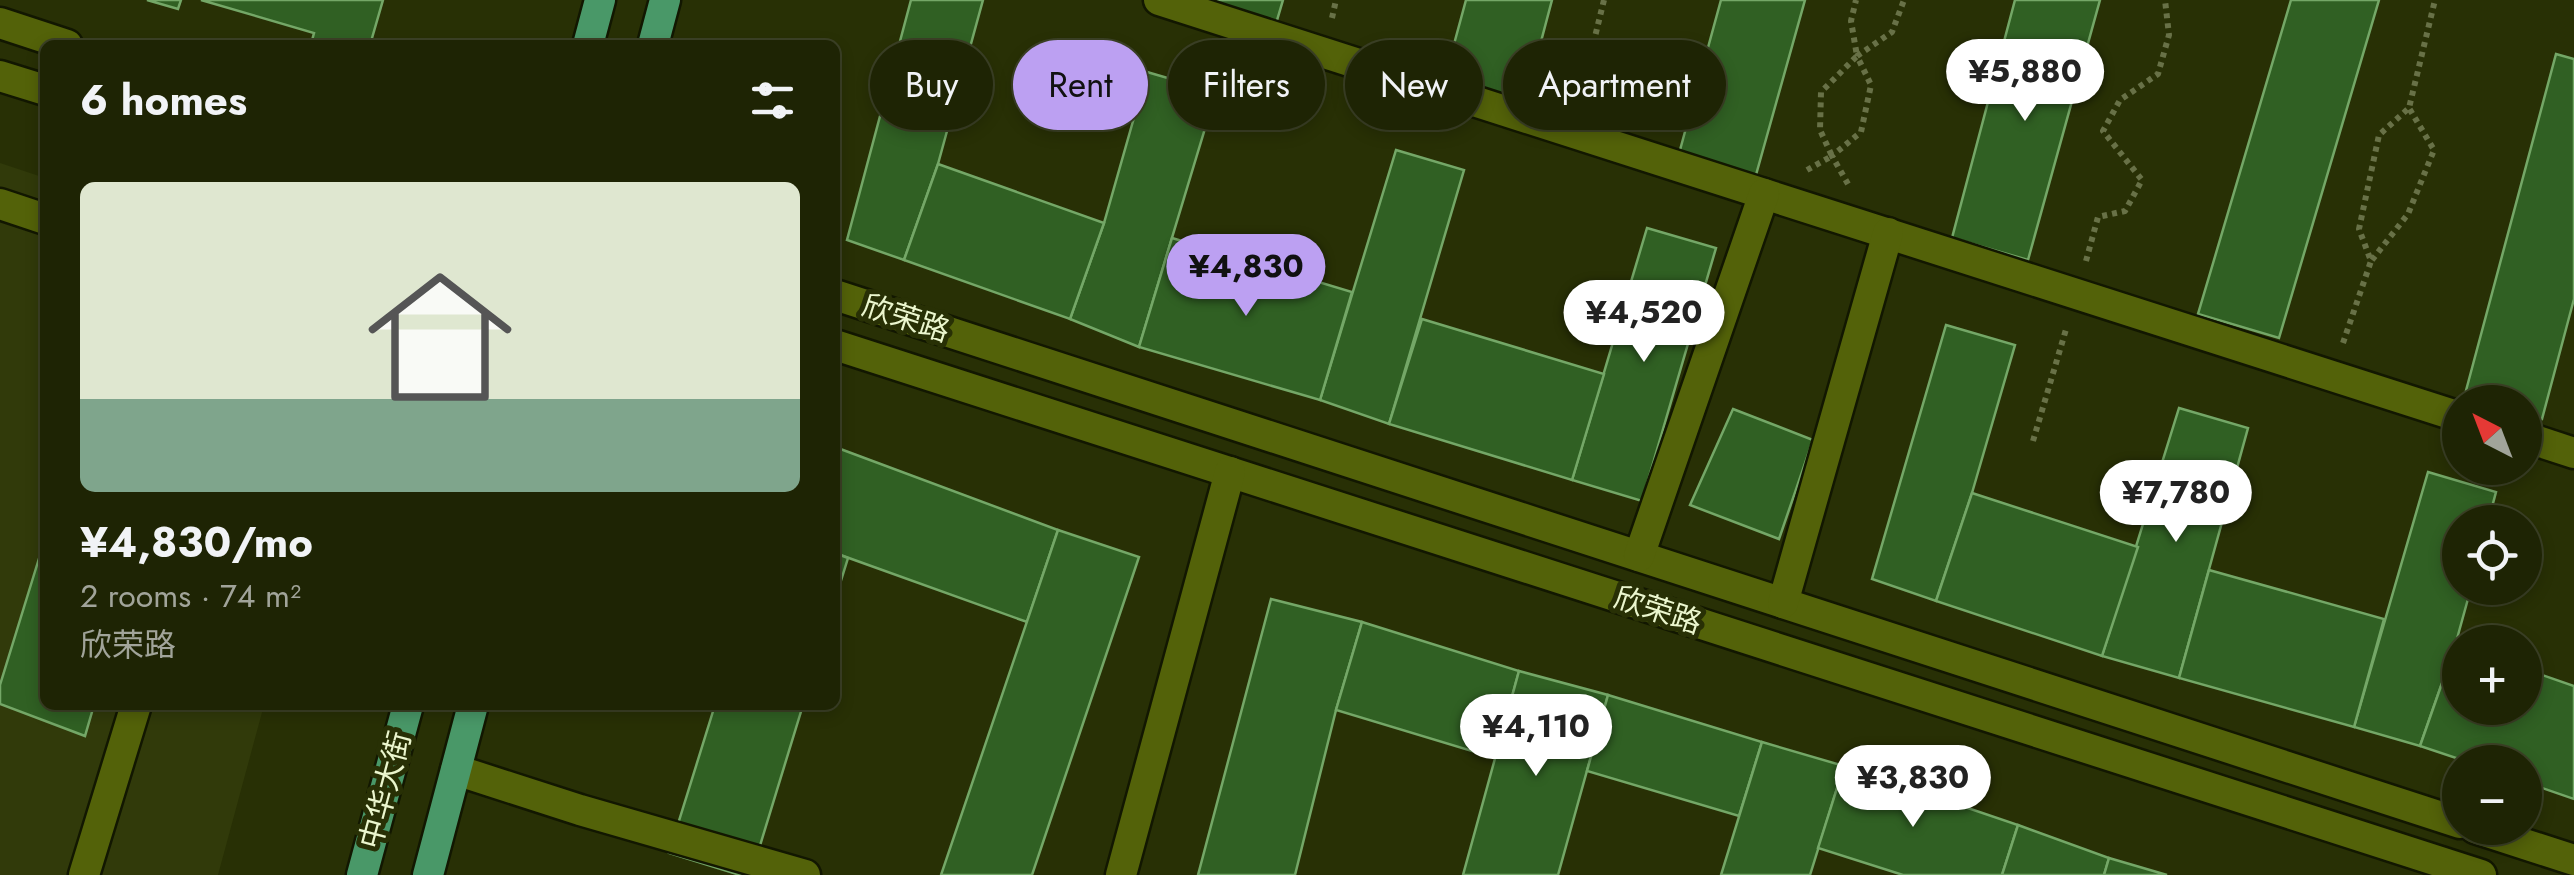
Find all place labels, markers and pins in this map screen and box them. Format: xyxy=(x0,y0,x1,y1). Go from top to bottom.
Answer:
pin: ¥5,880 xyxy=(1944,39,2106,124)
pin: ¥4,830 xyxy=(1165,234,1327,319)
pin: ¥4,520 xyxy=(1563,280,1725,365)
pin: ¥7,780 xyxy=(2095,460,2257,545)
pin: ¥4,110 xyxy=(1455,694,1617,779)
pin: ¥3,830 xyxy=(1832,745,1994,830)

